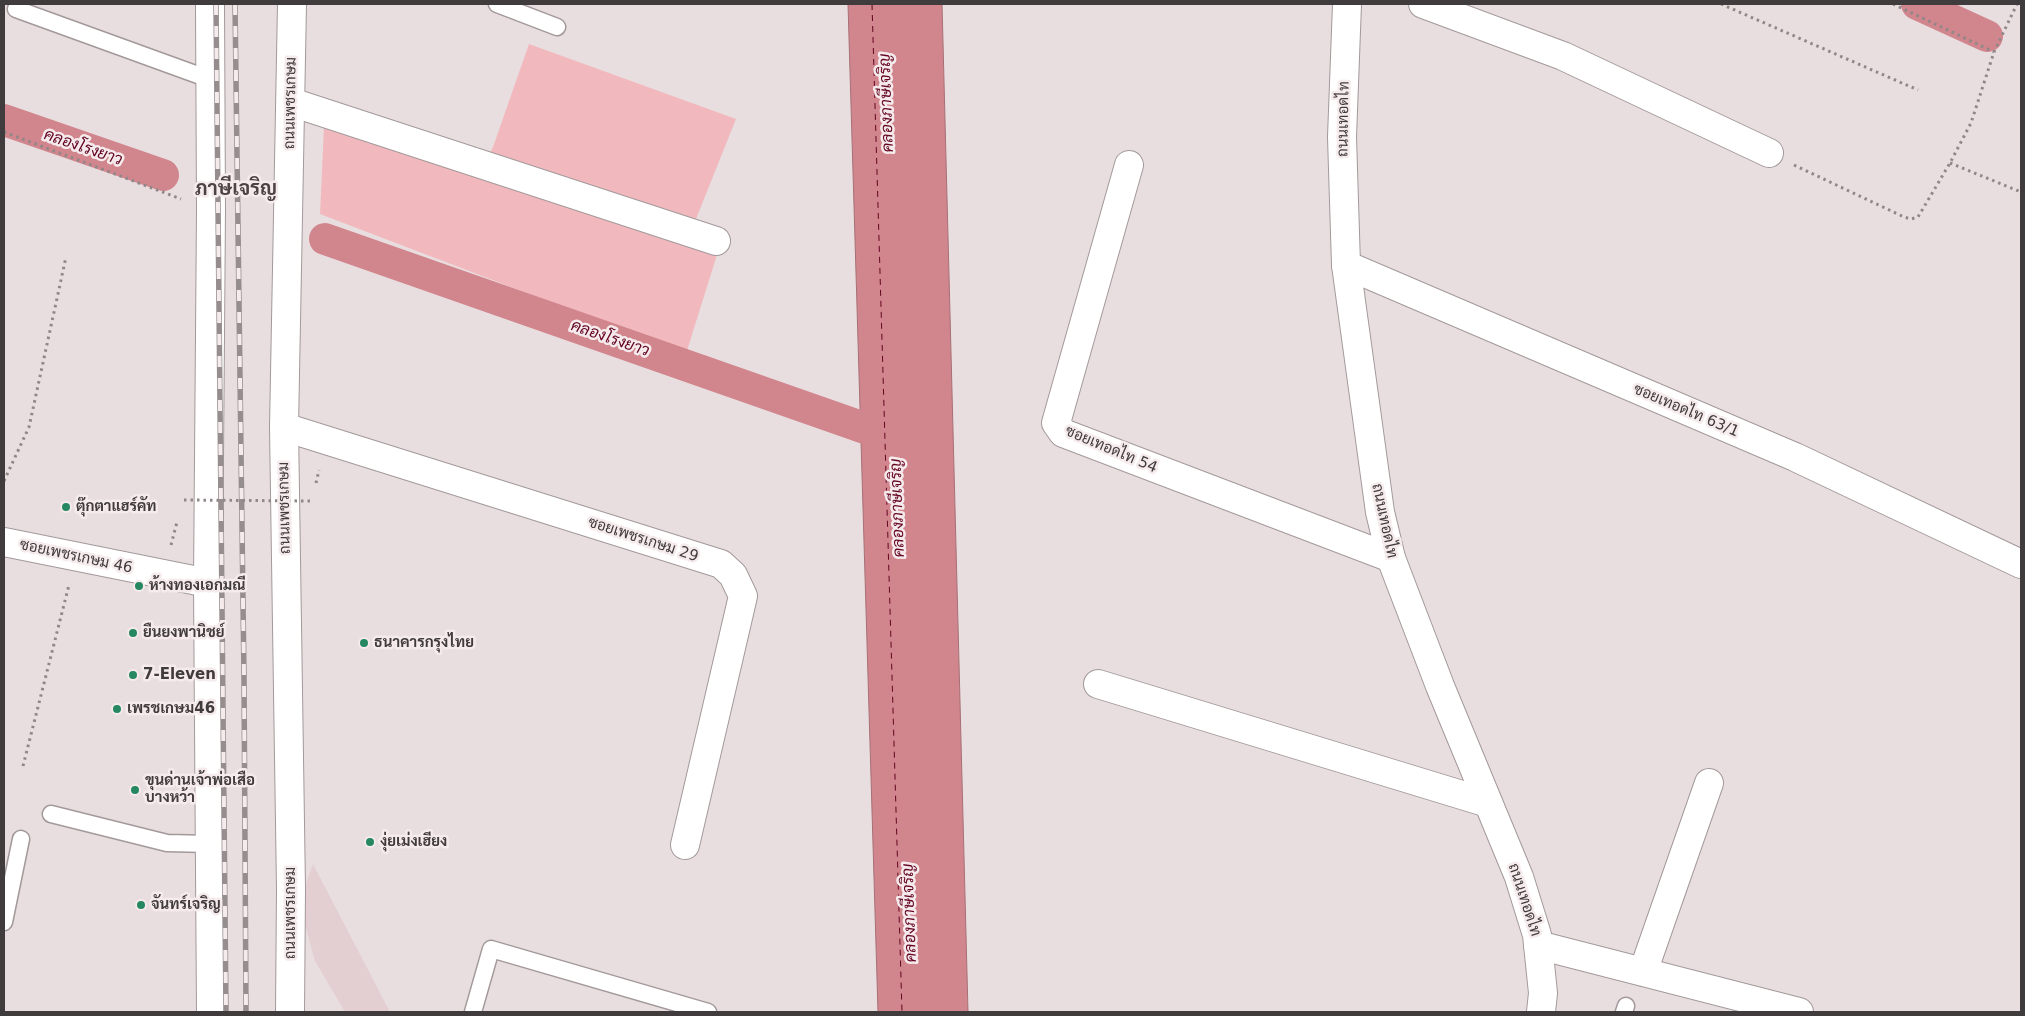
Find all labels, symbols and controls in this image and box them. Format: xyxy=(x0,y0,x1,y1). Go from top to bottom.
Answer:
water label: คลองภาษีเจริญ xyxy=(876,53,898,153)
street label: ถนนเพชรเกษม xyxy=(281,57,301,149)
street label: ถนนเทอดไท xyxy=(1334,81,1354,157)
water label: คลองโรงยาว xyxy=(41,126,125,170)
district label: ภาษีเจริญ xyxy=(195,178,277,202)
water label: คลองโรงยาว xyxy=(568,317,652,361)
street label: ซอยเทอดไท 63/1 xyxy=(1630,381,1742,441)
street label: ซอยเทอดไท 54 xyxy=(1062,422,1160,478)
water label: คลองภาษีเจริญ xyxy=(887,458,909,558)
street label: ถนนเพชรเกษม xyxy=(275,462,295,554)
street label: ถนนเทอดไท xyxy=(1367,482,1401,560)
place label: ตุ๊กตาแฮร์คัท xyxy=(76,498,156,516)
marker: ตุ๊กตาแฮร์คัท xyxy=(60,501,72,513)
street label: ซอยเพชรเกษม 29 xyxy=(586,514,700,566)
street label: ซอยเพชรเกษม 46 xyxy=(18,536,134,578)
place label: ห้างทองเอกมณี xyxy=(149,577,246,595)
marker: ห้างทองเอกมณี xyxy=(133,580,145,592)
place label: ยืนยงพานิชย์ xyxy=(143,624,225,642)
marker: ยืนยงพานิชย์ xyxy=(127,627,139,639)
place label: ธนาคารกรุงไทย xyxy=(374,634,474,652)
marker: ธนาคารกรุงไทย xyxy=(358,637,370,649)
place label: 7-Eleven xyxy=(143,666,216,684)
marker: 7-Eleven xyxy=(127,669,139,681)
place label: เพรชเกษม46 xyxy=(127,700,215,718)
marker: เพรชเกษม46 xyxy=(111,703,123,715)
place label: ขุนด่านเจ้าพ่อเสือ บางหว้า xyxy=(145,772,255,807)
marker: ขุนด่านเจ้าพ่อเสือ บางหว้า xyxy=(129,784,141,796)
place label: งุ่ยเม่งเฮียง xyxy=(380,833,447,851)
marker: งุ่ยเม่งเฮียง xyxy=(364,836,376,848)
street label: ถนนเทอดไท xyxy=(1504,861,1544,939)
water label: คลองภาษีเจริญ xyxy=(899,863,921,963)
street label: ถนนเพชรเกษม xyxy=(282,867,300,959)
place label: จันทร์เจริญ xyxy=(151,896,221,914)
marker: จันทร์เจริญ xyxy=(135,899,147,911)

